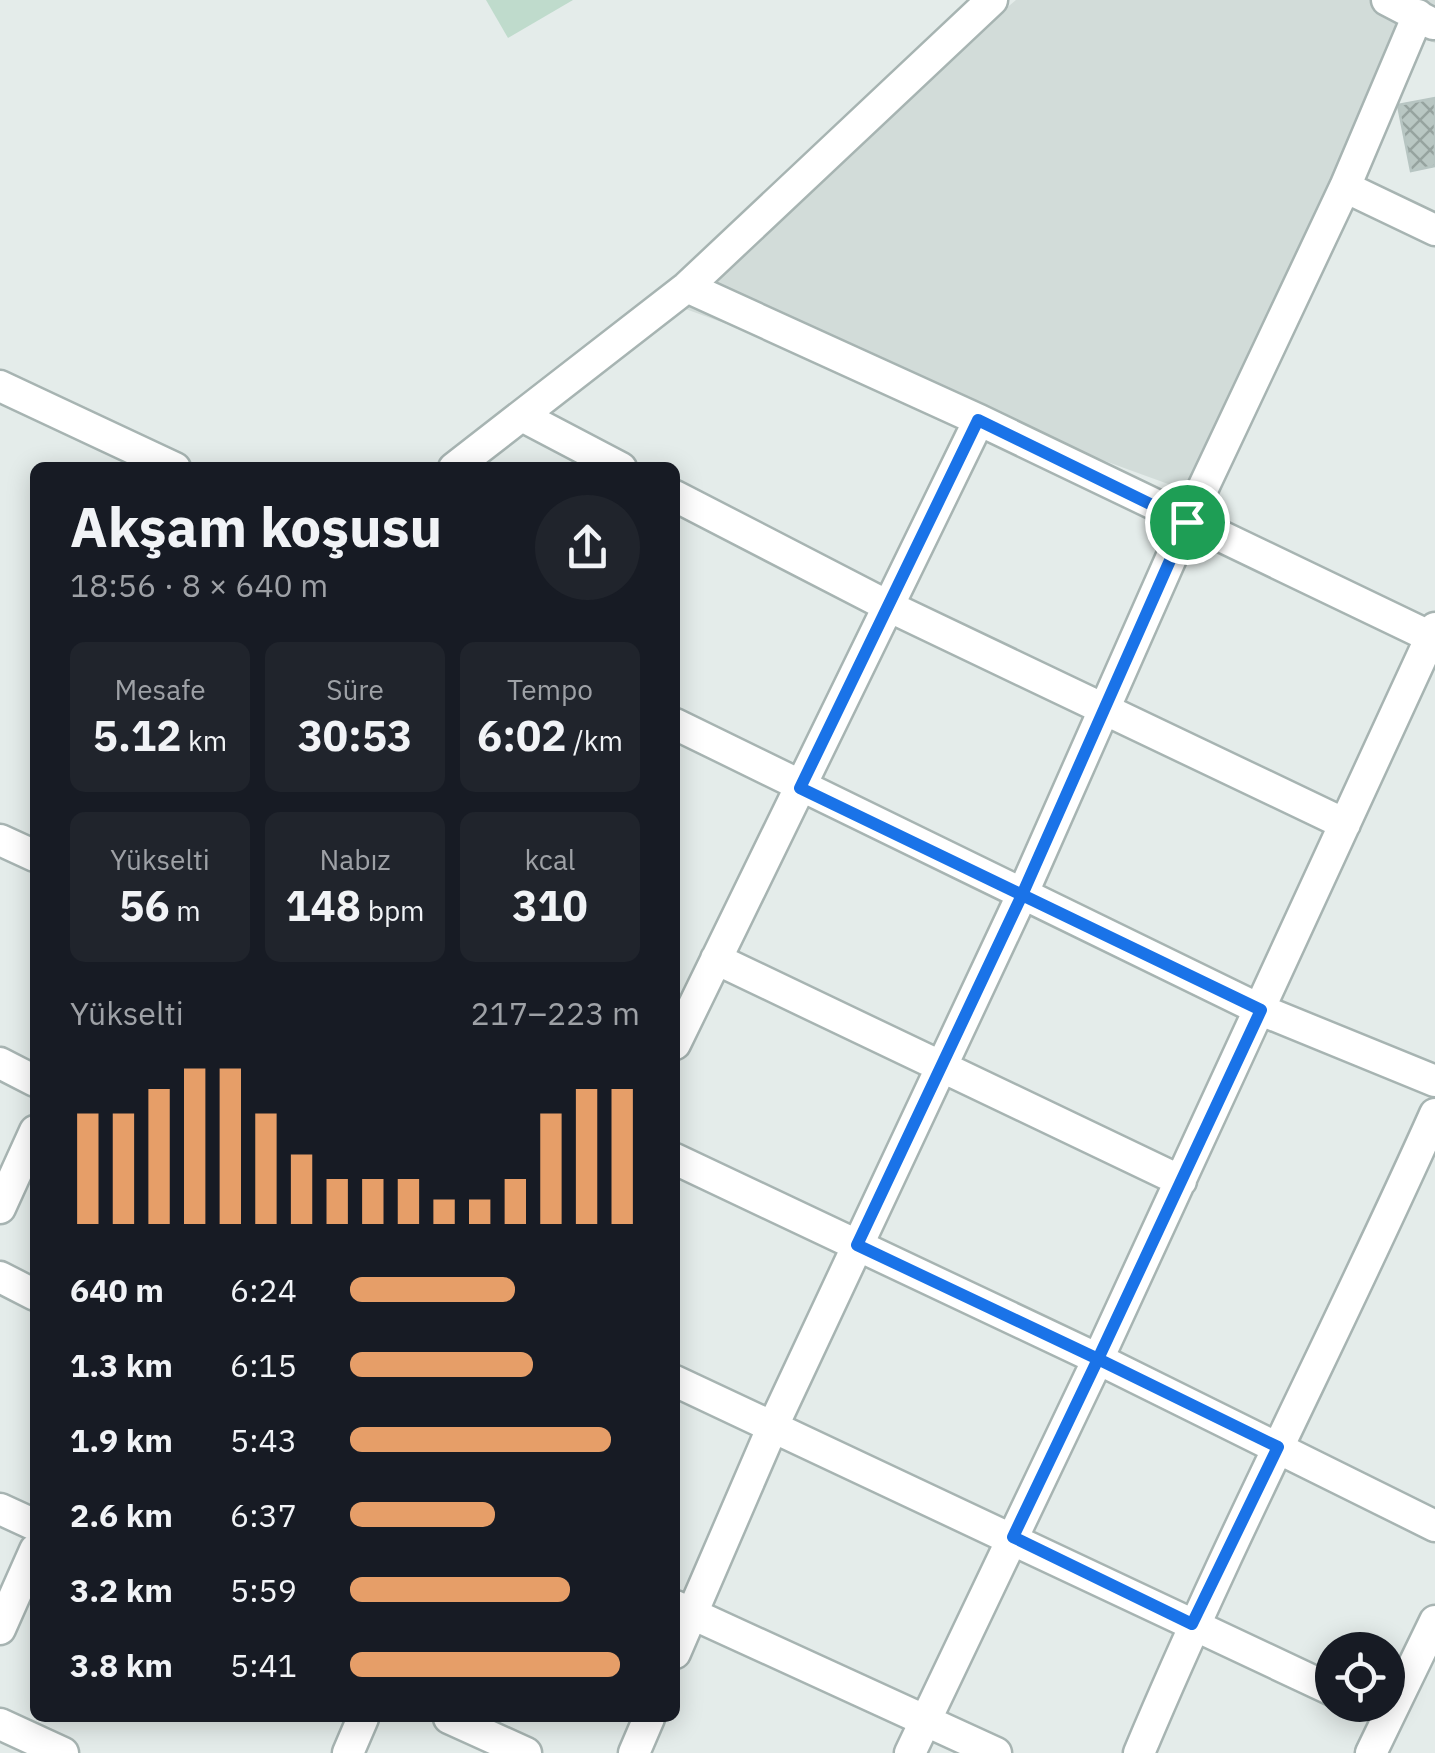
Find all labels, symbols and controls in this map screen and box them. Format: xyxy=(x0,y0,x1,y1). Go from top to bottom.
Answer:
pin xyxy=(1145,480,1230,565)
text: Akşam koşusu xyxy=(70,491,442,562)
button: share xyxy=(535,495,640,600)
icon: arrive xyxy=(1160,495,1215,550)
text: 18:56 · 8 × 640 m xyxy=(70,564,328,606)
text: Mesafe xyxy=(114,671,206,708)
text: Süre xyxy=(326,671,384,708)
text: Tempo xyxy=(507,671,593,708)
text: 5.12 xyxy=(93,708,181,763)
text: 30:53 xyxy=(298,708,412,763)
text: 6:02 xyxy=(477,708,566,763)
text: km xyxy=(181,722,227,759)
text: /km xyxy=(566,722,623,759)
text: Yükselti xyxy=(110,841,210,878)
text: Nabız xyxy=(320,841,390,878)
text: kcal xyxy=(525,841,575,878)
text: 56 xyxy=(119,878,170,933)
text: 148 xyxy=(285,878,361,933)
text: 310 xyxy=(512,878,588,933)
text: m xyxy=(170,892,201,929)
text: bpm xyxy=(361,892,425,929)
text: Yükselti xyxy=(70,992,184,1034)
text: 217–223 m xyxy=(470,992,640,1034)
text: 640 m xyxy=(70,1269,164,1311)
text: 6:24 xyxy=(230,1269,297,1311)
text: 1.3 km xyxy=(70,1344,173,1386)
text: 6:15 xyxy=(230,1344,297,1386)
text: 1.9 km xyxy=(70,1419,173,1461)
text: 5:43 xyxy=(230,1419,297,1461)
text: 2.6 km xyxy=(70,1494,173,1536)
text: 6:37 xyxy=(230,1494,297,1536)
text: 3.2 km xyxy=(70,1569,173,1611)
text: 5:59 xyxy=(230,1569,297,1611)
map controls xyxy=(1315,1632,1405,1722)
button: locate xyxy=(1315,1632,1405,1722)
text: 3.8 km xyxy=(70,1644,173,1686)
text: 5:41 xyxy=(230,1644,297,1686)

